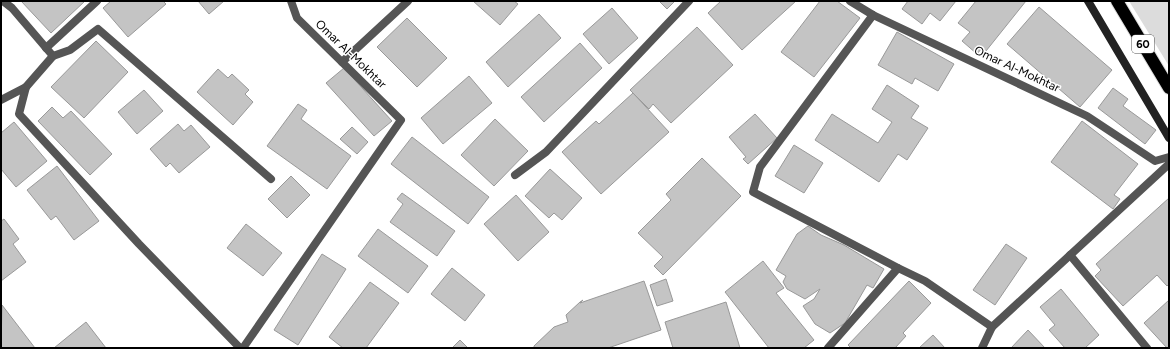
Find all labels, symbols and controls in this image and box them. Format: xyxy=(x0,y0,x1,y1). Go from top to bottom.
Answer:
street label: Omar Al-Mokhtar xyxy=(313,17,389,91)
road number: 60 xyxy=(1132,35,1154,53)
street label: Omar Al-Mokhtar xyxy=(972,43,1062,95)

